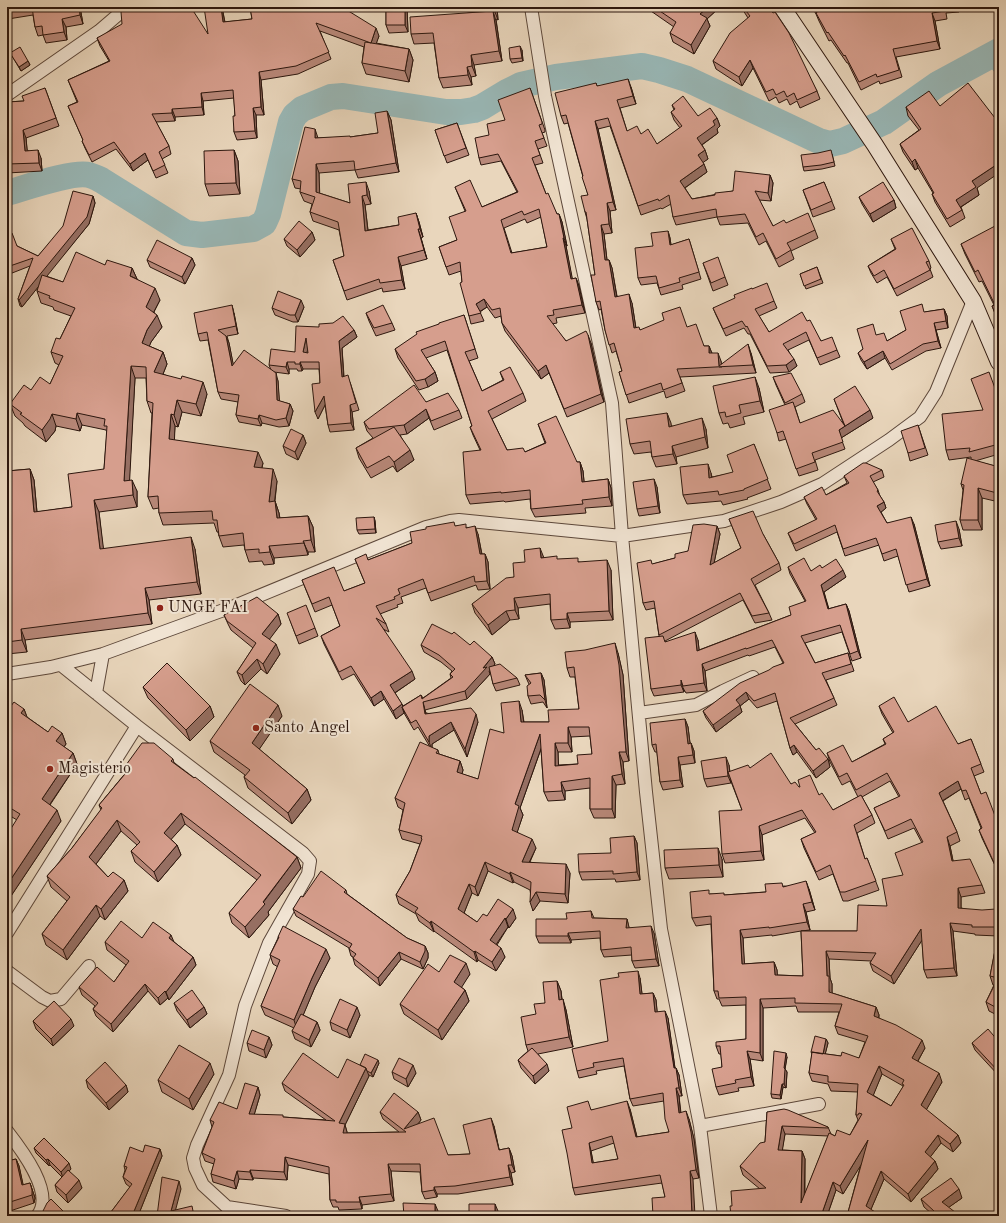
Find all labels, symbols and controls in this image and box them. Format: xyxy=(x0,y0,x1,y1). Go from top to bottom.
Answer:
place label: UNGE FAI xyxy=(168,600,248,616)
marker: UNGE FAI xyxy=(155,603,165,613)
place label: Santo Angel xyxy=(264,720,350,736)
marker: Santo Angel xyxy=(251,723,261,733)
place label: Magisterio xyxy=(58,761,131,777)
marker: Magisterio xyxy=(45,764,55,774)

